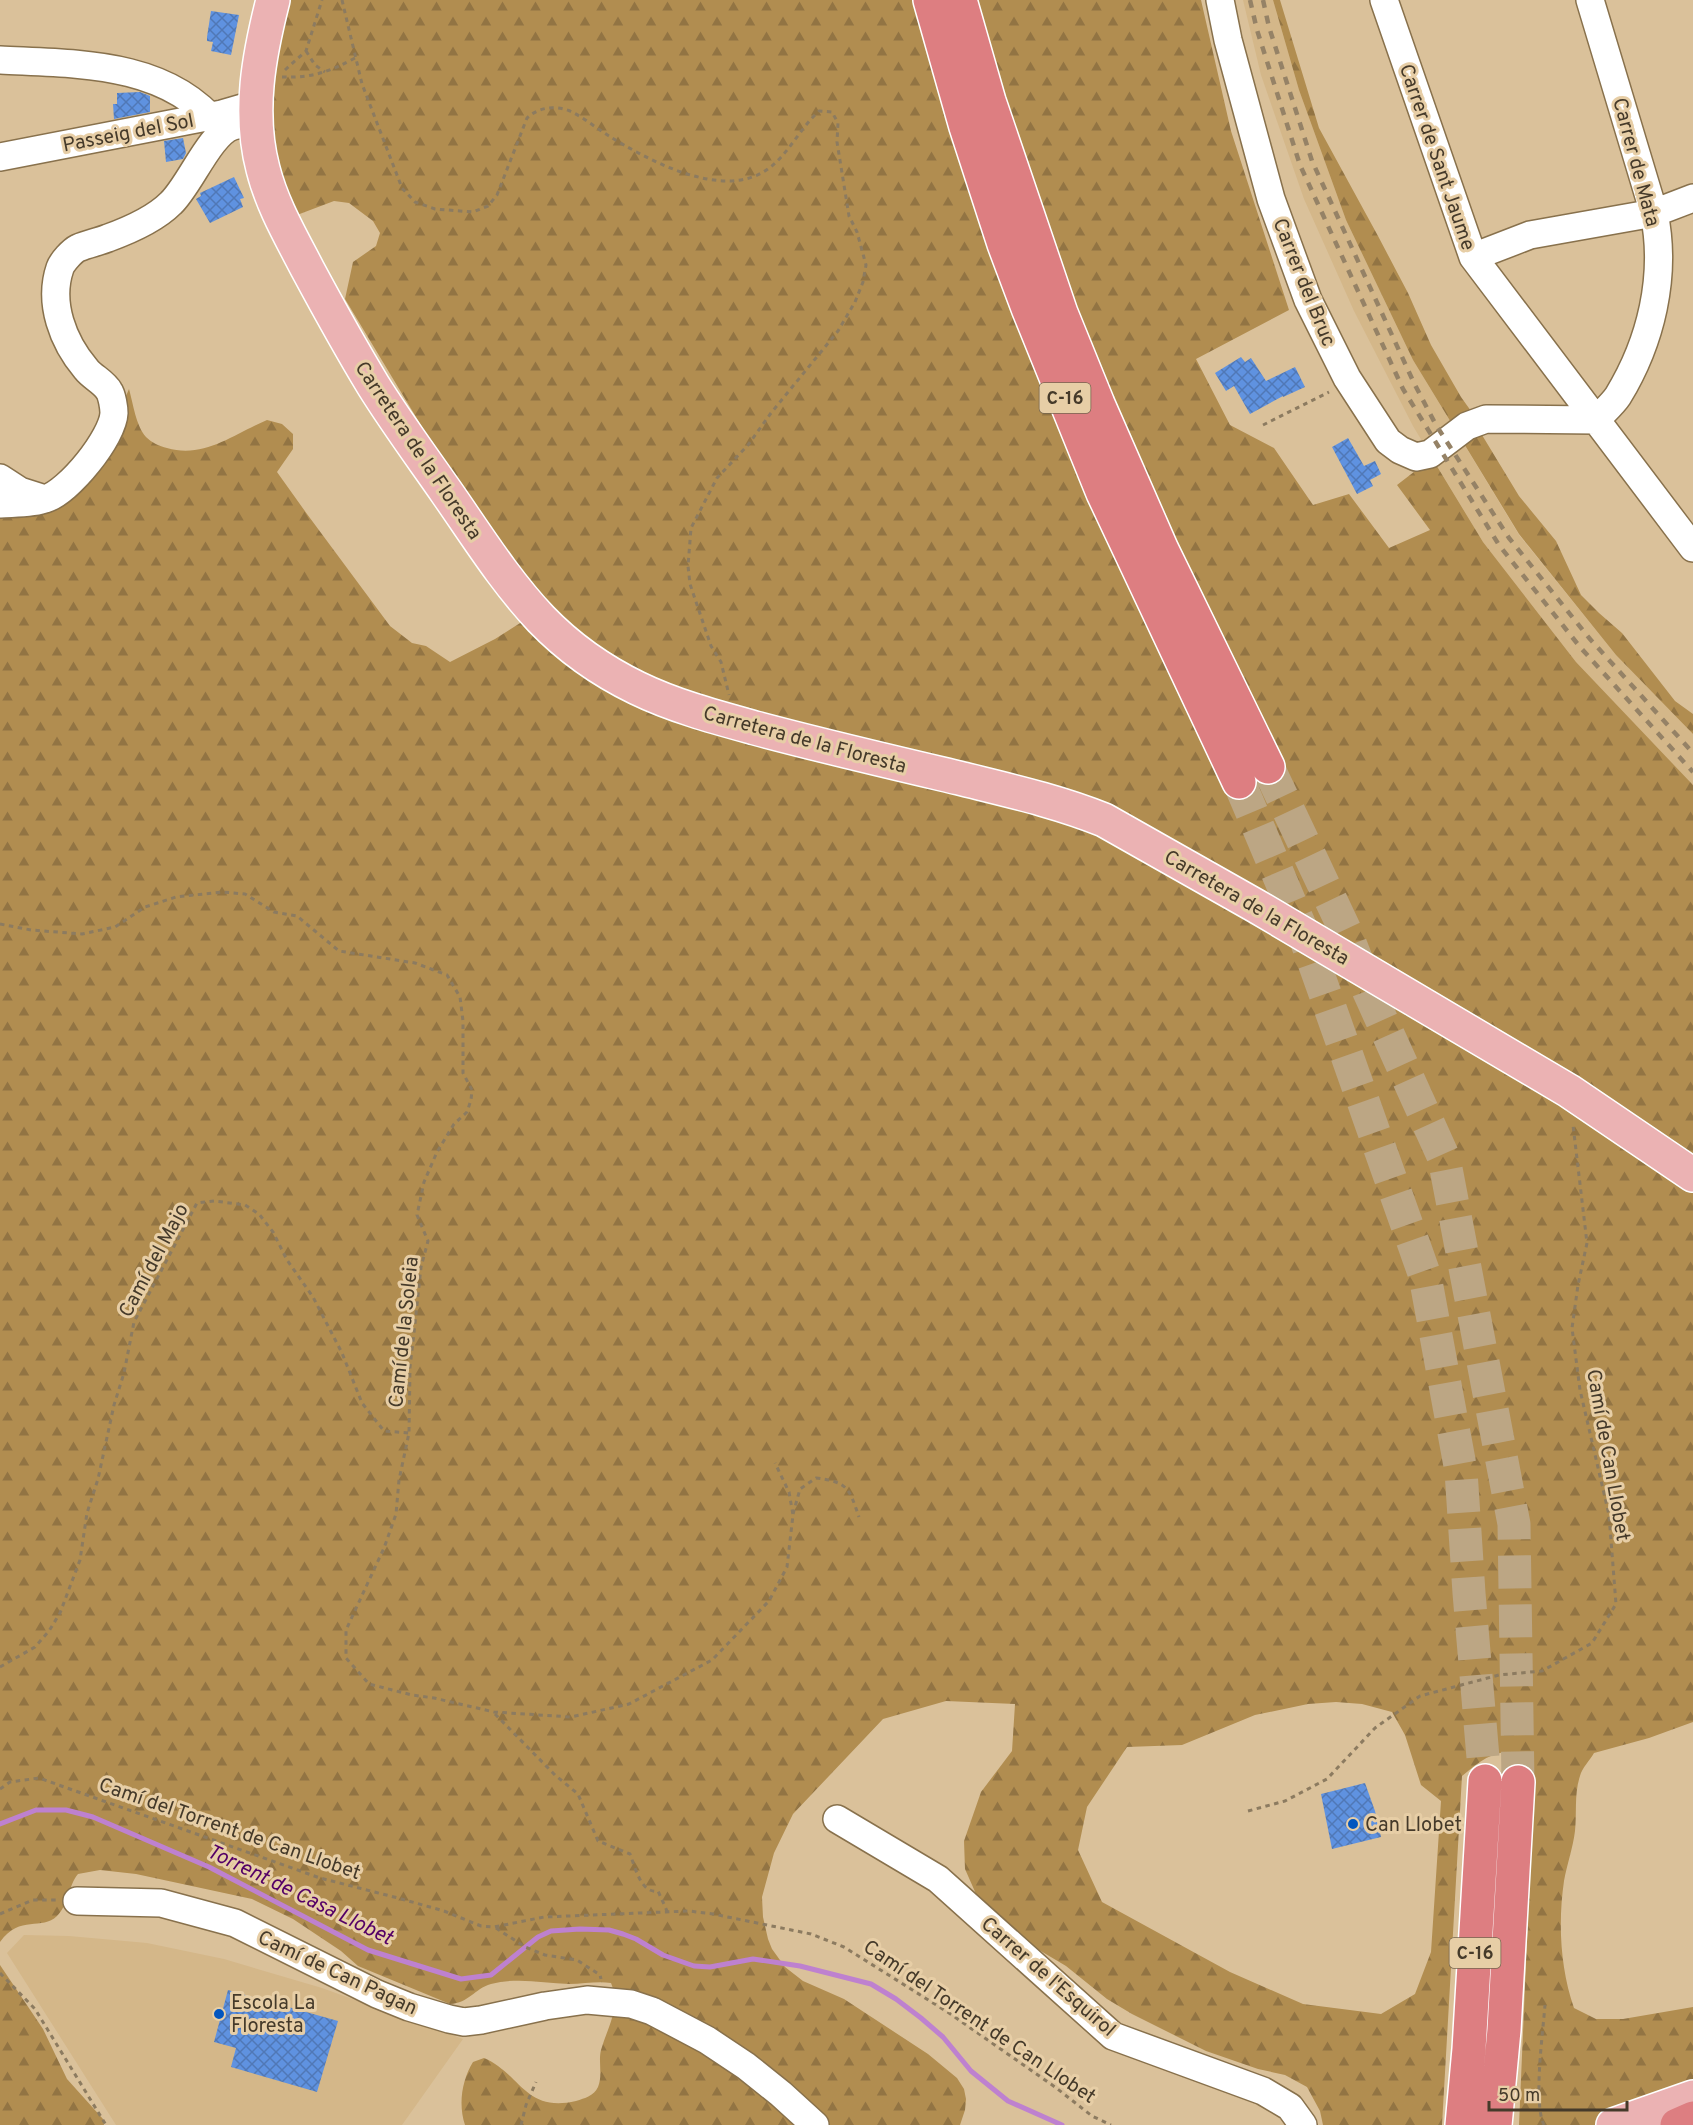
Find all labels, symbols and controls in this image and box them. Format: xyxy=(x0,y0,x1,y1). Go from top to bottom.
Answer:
street label: Carrer de Sant Jaume xyxy=(1392,61,1480,254)
street label: Carrer de Mata xyxy=(1605,95,1665,230)
street label: Passeig del Sol xyxy=(61,109,196,159)
street label: Carrer del Bruc xyxy=(1266,215,1341,351)
street label: Carretera de la Floresta xyxy=(348,357,487,545)
road number: C-16 xyxy=(1040,383,1090,413)
street label: Carretera de la Floresta xyxy=(700,701,909,781)
street label: Carretera de la Floresta xyxy=(1159,845,1353,972)
street label: Camí del Majo xyxy=(114,1200,196,1322)
street label: Camí de la Soleia xyxy=(384,1255,426,1409)
street label: Camí de Can Llobet xyxy=(1579,1367,1635,1543)
street label: Camí del Torrent de Can Llobet xyxy=(95,1773,364,1887)
place label: Can Llobet xyxy=(1365,1813,1462,1839)
marker: Can Llobet xyxy=(1346,1817,1360,1831)
water label: Torrent de Casa Llobet xyxy=(202,1839,398,1953)
street label: Carrer de l'Esquirol xyxy=(975,1912,1121,2043)
street label: Camí de Can Pagan xyxy=(253,1925,421,2022)
street label: Camí del Torrent de Can Llobet xyxy=(858,1935,1100,2110)
road number: C-16 xyxy=(1450,1938,1500,1968)
place label: Escola La Floresta xyxy=(231,1991,315,2040)
marker: Escola La Floresta xyxy=(212,2007,226,2021)
scale bar xyxy=(1489,2074,1627,2112)
text: 50 m xyxy=(1498,2085,1540,2108)

